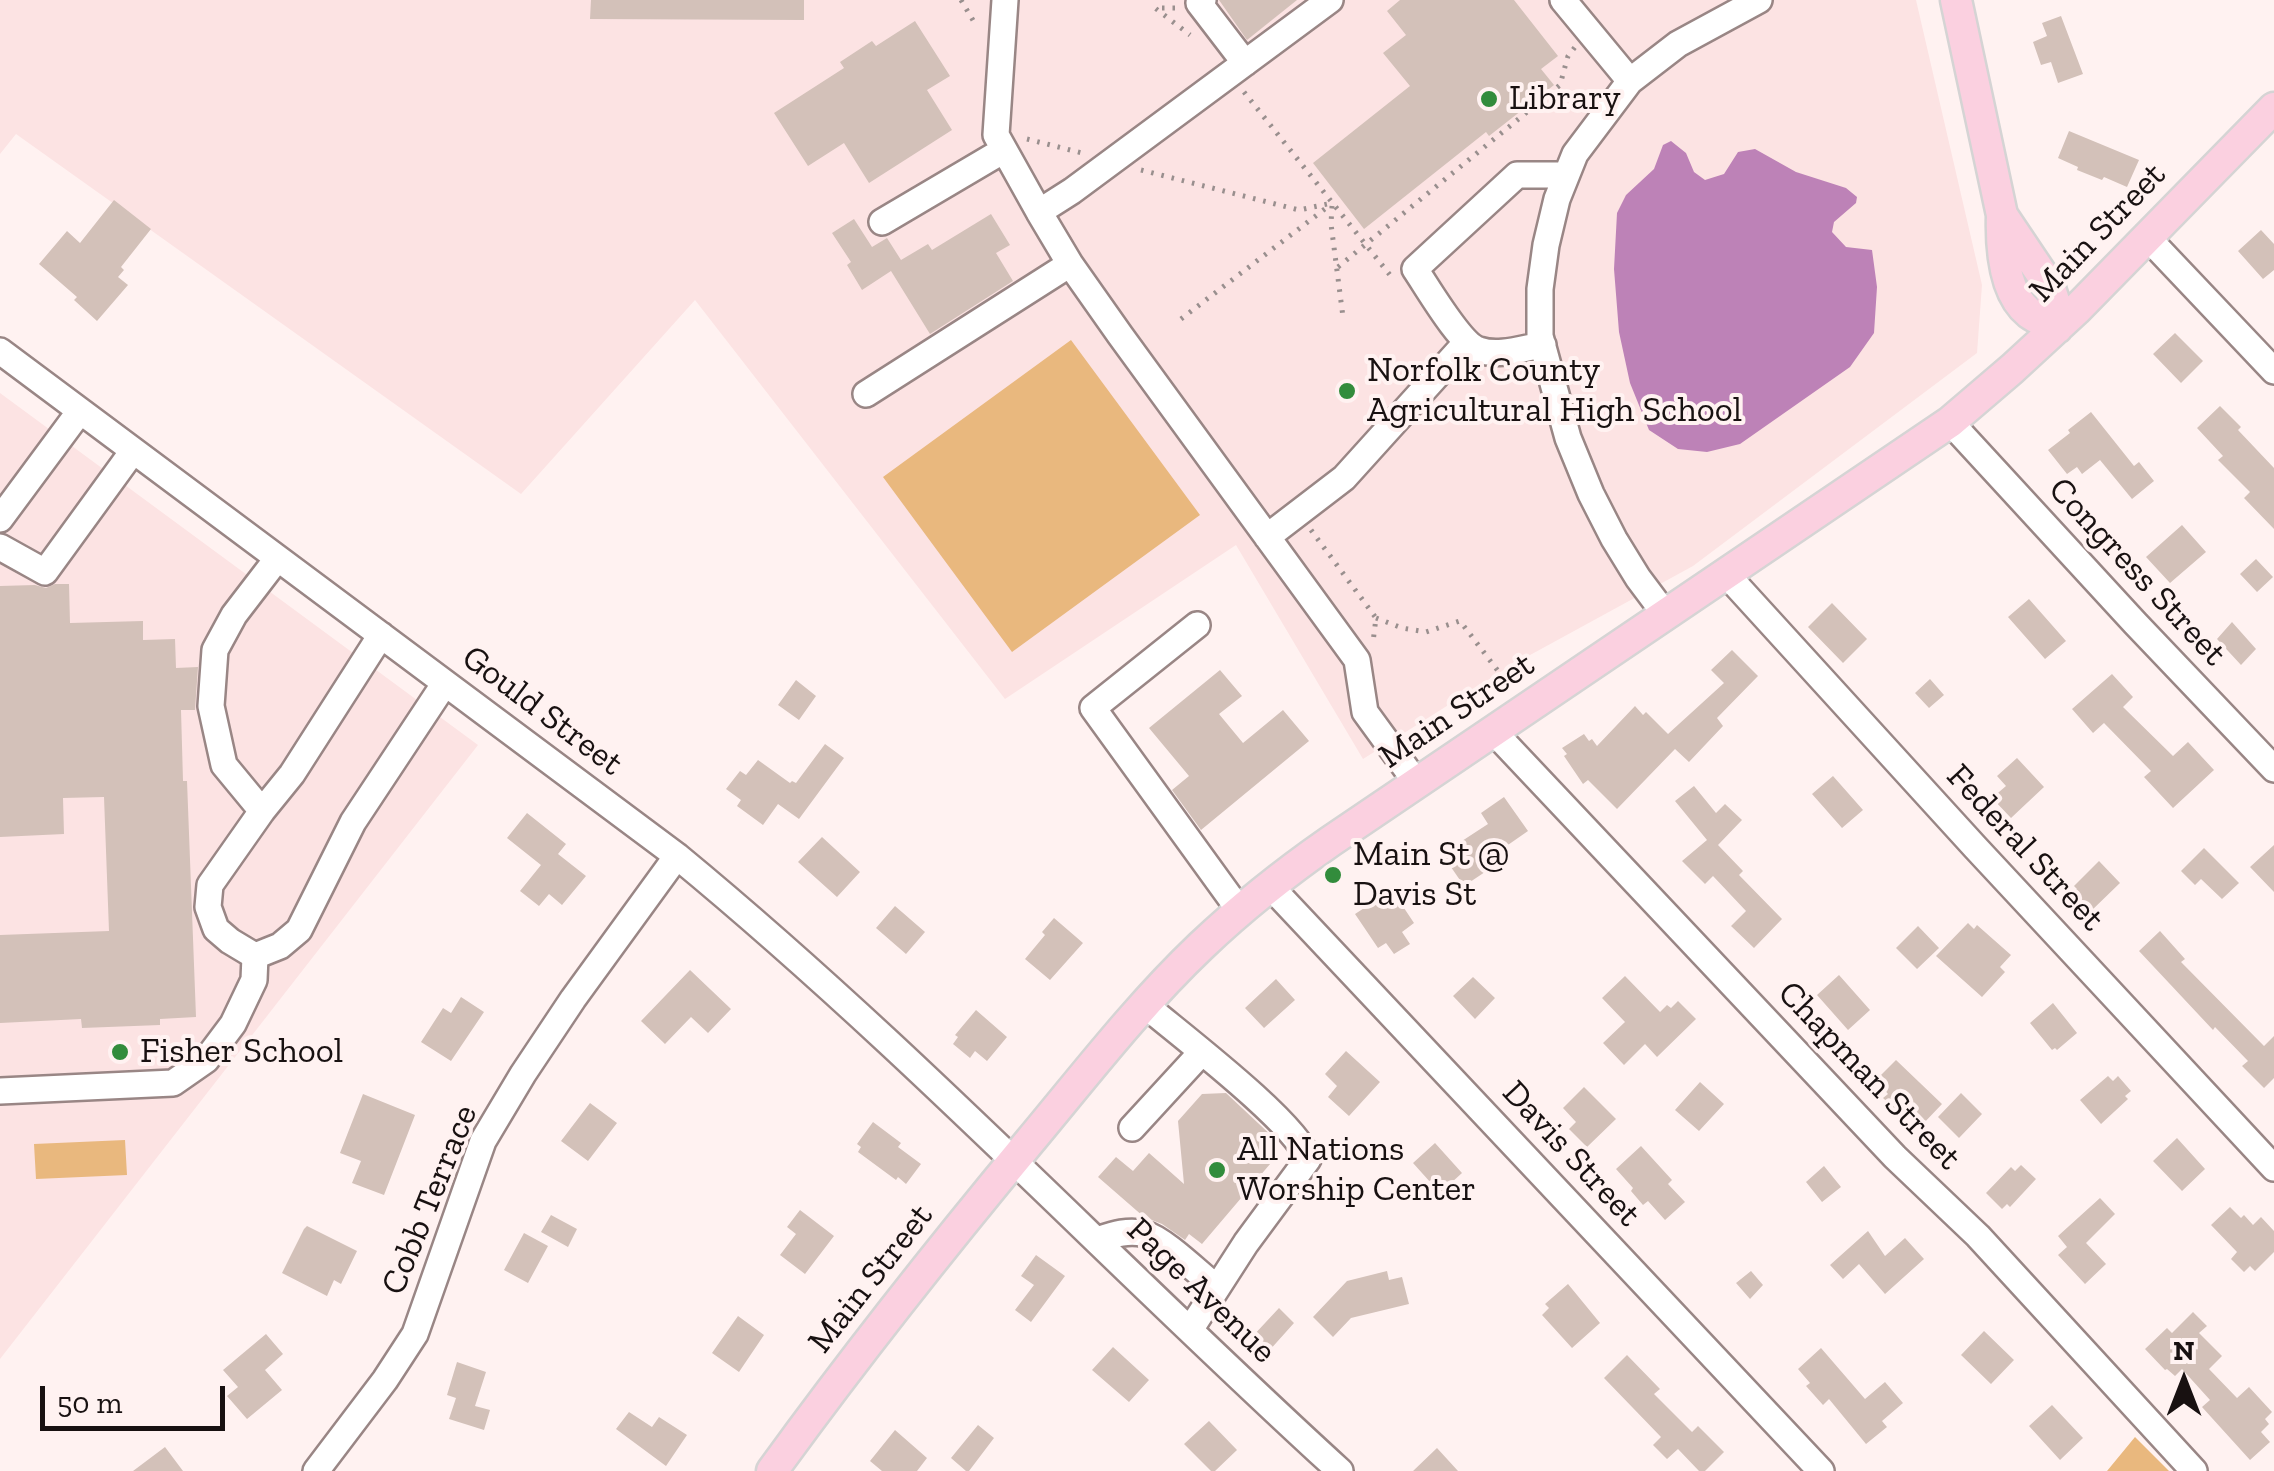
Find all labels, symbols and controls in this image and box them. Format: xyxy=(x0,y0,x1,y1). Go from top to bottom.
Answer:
place label: Library xyxy=(1509,78,1621,120)
marker: Library xyxy=(1478,88,1500,110)
street label: Main Street xyxy=(2021,155,2175,311)
place label: Norfolk County Agricultural High School xyxy=(1367,350,1742,432)
marker: Norfolk County Agricultural High School xyxy=(1336,380,1358,402)
street label: Congress Street xyxy=(2039,469,2235,675)
street label: Gould Street xyxy=(453,637,631,785)
street label: Main Street xyxy=(1372,644,1542,778)
street label: Federal Street xyxy=(1937,756,2113,940)
place label: Main St @ Davis St xyxy=(1353,834,1510,916)
marker: Main St @ Davis St xyxy=(1322,864,1344,886)
street label: Chapman Street xyxy=(1769,973,1969,1179)
place label: Fisher School xyxy=(140,1031,343,1073)
marker: Fisher School xyxy=(109,1041,131,1063)
street label: Davis Street xyxy=(1493,1072,1649,1236)
street label: Cobb Terrace xyxy=(373,1099,487,1301)
place label: All Nations Worship Center xyxy=(1237,1129,1476,1211)
marker: All Nations Worship Center xyxy=(1206,1159,1228,1181)
street label: Main Street xyxy=(800,1196,942,1362)
street label: Page Avenue xyxy=(1118,1209,1284,1373)
north arrow xyxy=(2134,1331,2234,1431)
text: N xyxy=(2173,1334,2195,1367)
scale bar xyxy=(45,1366,230,1428)
text: 50 m xyxy=(57,1385,122,1421)

